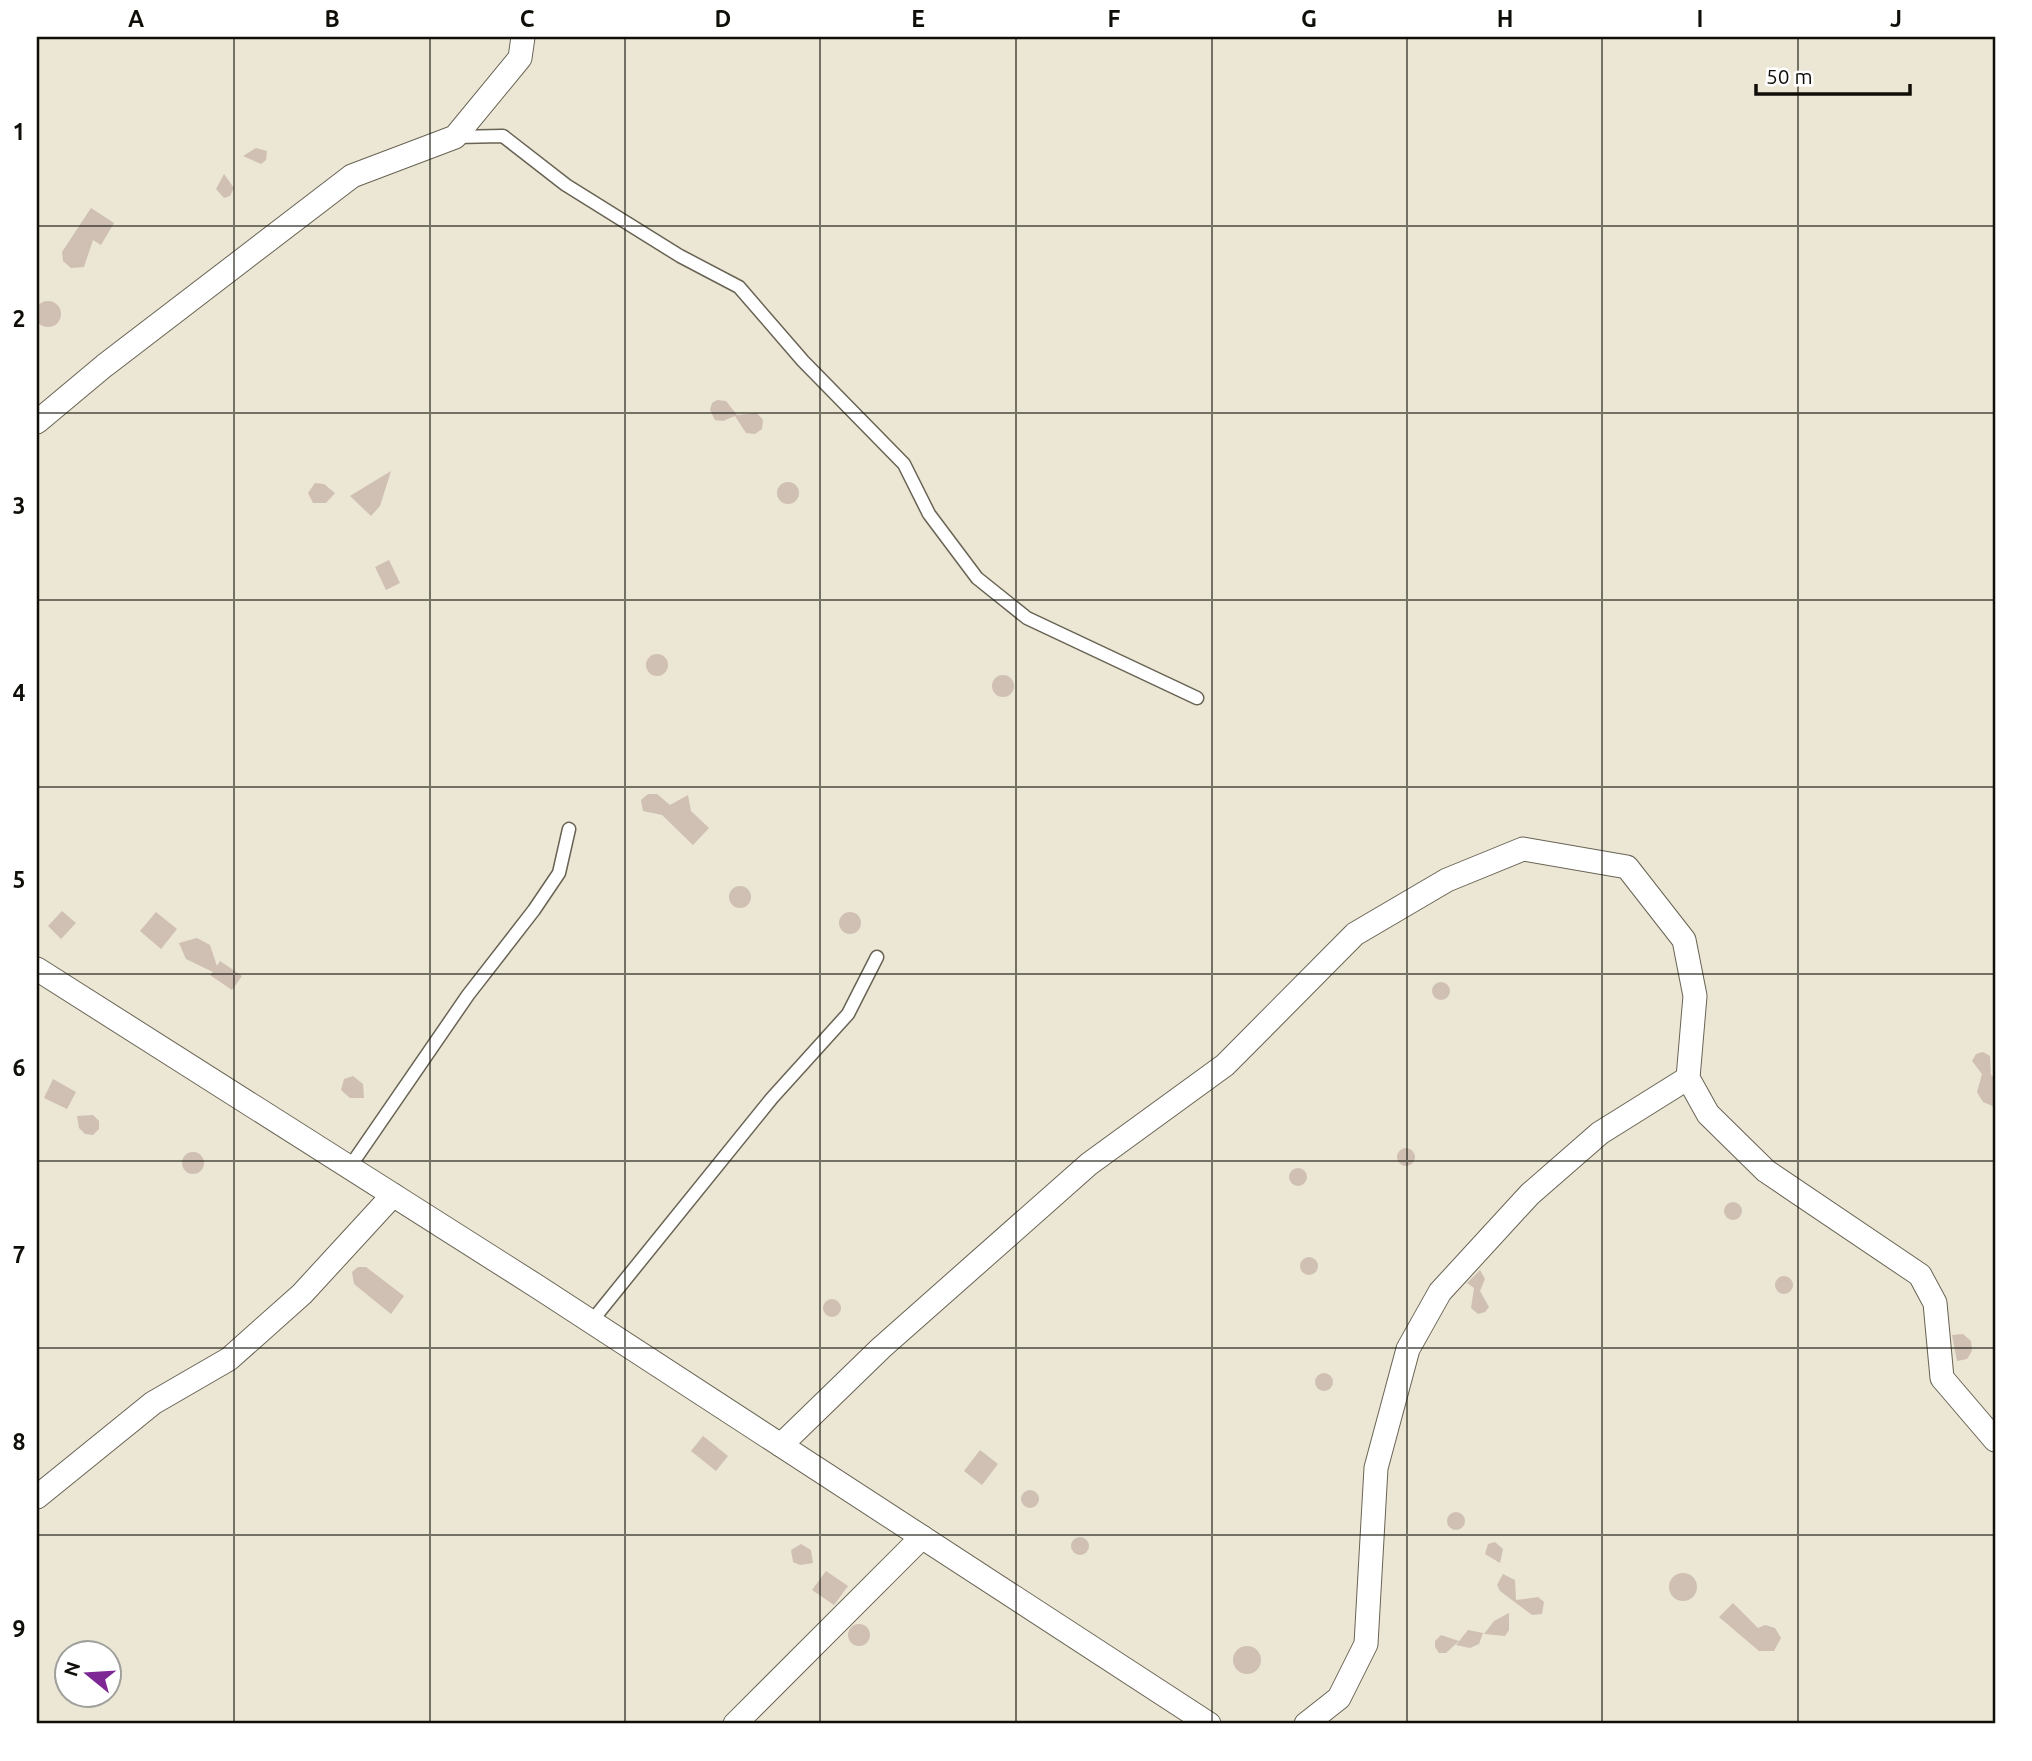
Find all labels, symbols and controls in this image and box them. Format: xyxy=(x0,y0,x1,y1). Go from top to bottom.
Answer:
text: A xyxy=(128,6,144,31)
text: B xyxy=(324,6,340,31)
text: C xyxy=(520,6,535,31)
text: D xyxy=(715,6,731,31)
text: E xyxy=(911,6,925,31)
text: F xyxy=(1108,6,1121,31)
text: G xyxy=(1301,6,1317,31)
text: H xyxy=(1497,6,1513,31)
text: I xyxy=(1697,6,1703,31)
text: J xyxy=(1890,6,1902,31)
scale bar xyxy=(1756,52,1910,96)
text: 50 m xyxy=(1766,64,1813,88)
text: 1 xyxy=(13,119,25,144)
text: 2 xyxy=(13,306,25,331)
text: 3 xyxy=(13,493,25,518)
text: 4 xyxy=(13,680,26,705)
text: 5 xyxy=(13,867,25,892)
text: 6 xyxy=(13,1055,26,1080)
text: 7 xyxy=(13,1242,25,1267)
text: 8 xyxy=(13,1429,25,1454)
text: 9 xyxy=(13,1616,25,1641)
north arrow xyxy=(52,1638,122,1708)
text: N xyxy=(59,1659,84,1679)

